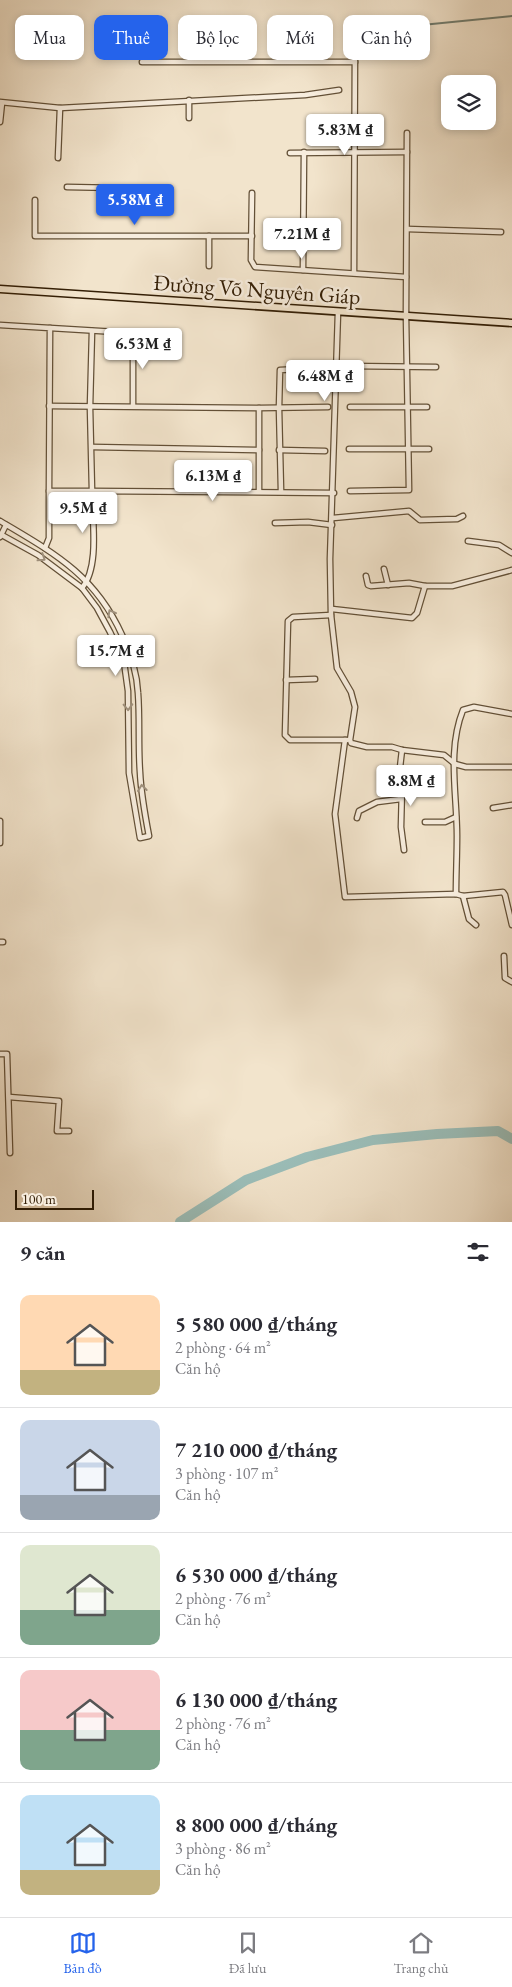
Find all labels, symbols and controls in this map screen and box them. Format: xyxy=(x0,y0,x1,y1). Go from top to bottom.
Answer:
chip: Mua xyxy=(15,15,84,60)
chip: Thuê xyxy=(94,15,168,60)
chip: Bộ lọc xyxy=(178,15,257,60)
chip: Mới xyxy=(267,15,333,60)
chip: Căn hộ xyxy=(343,15,430,60)
map controls xyxy=(441,75,496,130)
button: layers xyxy=(441,75,496,130)
pin: 5.83M ₫ xyxy=(299,114,391,156)
text: 5.83M ₫ xyxy=(317,119,373,140)
pin: 5.58M ₫ xyxy=(89,184,181,226)
text: 5.58M ₫ xyxy=(107,189,163,210)
pin: 7.21M ₫ xyxy=(256,218,348,260)
text: 7.21M ₫ xyxy=(274,223,330,244)
street label: Đường Võ Nguyên Giáp xyxy=(152,268,361,311)
pin: 6.53M ₫ xyxy=(97,328,189,370)
text: 6.53M ₫ xyxy=(115,333,171,354)
pin: 6.48M ₫ xyxy=(279,360,371,402)
text: 6.48M ₫ xyxy=(297,365,353,386)
pin: 6.13M ₫ xyxy=(167,460,259,502)
text: 6.13M ₫ xyxy=(185,465,241,486)
pin: 9.5M ₫ xyxy=(42,492,124,534)
text: 9.5M ₫ xyxy=(59,497,107,518)
one-way arrow xyxy=(37,552,46,562)
one-way arrow xyxy=(107,610,117,619)
pin: 15.7M ₫ xyxy=(70,634,162,677)
text: 15.7M ₫ xyxy=(88,640,144,661)
one-way arrow xyxy=(123,703,134,711)
pin: 8.8M ₫ xyxy=(370,764,452,807)
text: 8.8M ₫ xyxy=(387,770,435,791)
one-way arrow xyxy=(137,784,147,792)
scale bar xyxy=(15,1187,94,1210)
text: 100 m xyxy=(22,1190,56,1208)
icon: filters xyxy=(464,1238,492,1266)
text: 9 căn xyxy=(20,1239,66,1266)
text: 5 580 000 ₫/tháng xyxy=(175,1310,337,1337)
icon: home xyxy=(60,1315,120,1375)
text: 2 phòng · 64 m² xyxy=(175,1337,271,1358)
text: Căn hộ xyxy=(175,1358,221,1379)
text: 7 210 000 ₫/tháng xyxy=(175,1436,337,1463)
icon: home xyxy=(60,1440,120,1500)
text: 3 phòng · 107 m² xyxy=(175,1463,279,1484)
text: Căn hộ xyxy=(175,1484,221,1505)
text: 6 530 000 ₫/tháng xyxy=(175,1561,337,1588)
icon: home xyxy=(60,1565,120,1625)
text: 2 phòng · 76 m² xyxy=(175,1588,271,1609)
text: Căn hộ xyxy=(175,1609,221,1630)
text: 6 130 000 ₫/tháng xyxy=(175,1686,337,1713)
icon: home xyxy=(60,1690,120,1750)
text: 2 phòng · 76 m² xyxy=(175,1713,271,1734)
text: Căn hộ xyxy=(175,1734,221,1755)
text: 8 800 000 ₫/tháng xyxy=(175,1811,337,1838)
icon: home xyxy=(60,1815,120,1875)
text: 3 phòng · 86 m² xyxy=(175,1838,271,1859)
text: Căn hộ xyxy=(175,1859,221,1880)
tab: Bản đồ xyxy=(64,1929,102,1977)
tab: Đã lưu xyxy=(229,1929,266,1977)
tab: Trang chủ xyxy=(394,1929,448,1977)

